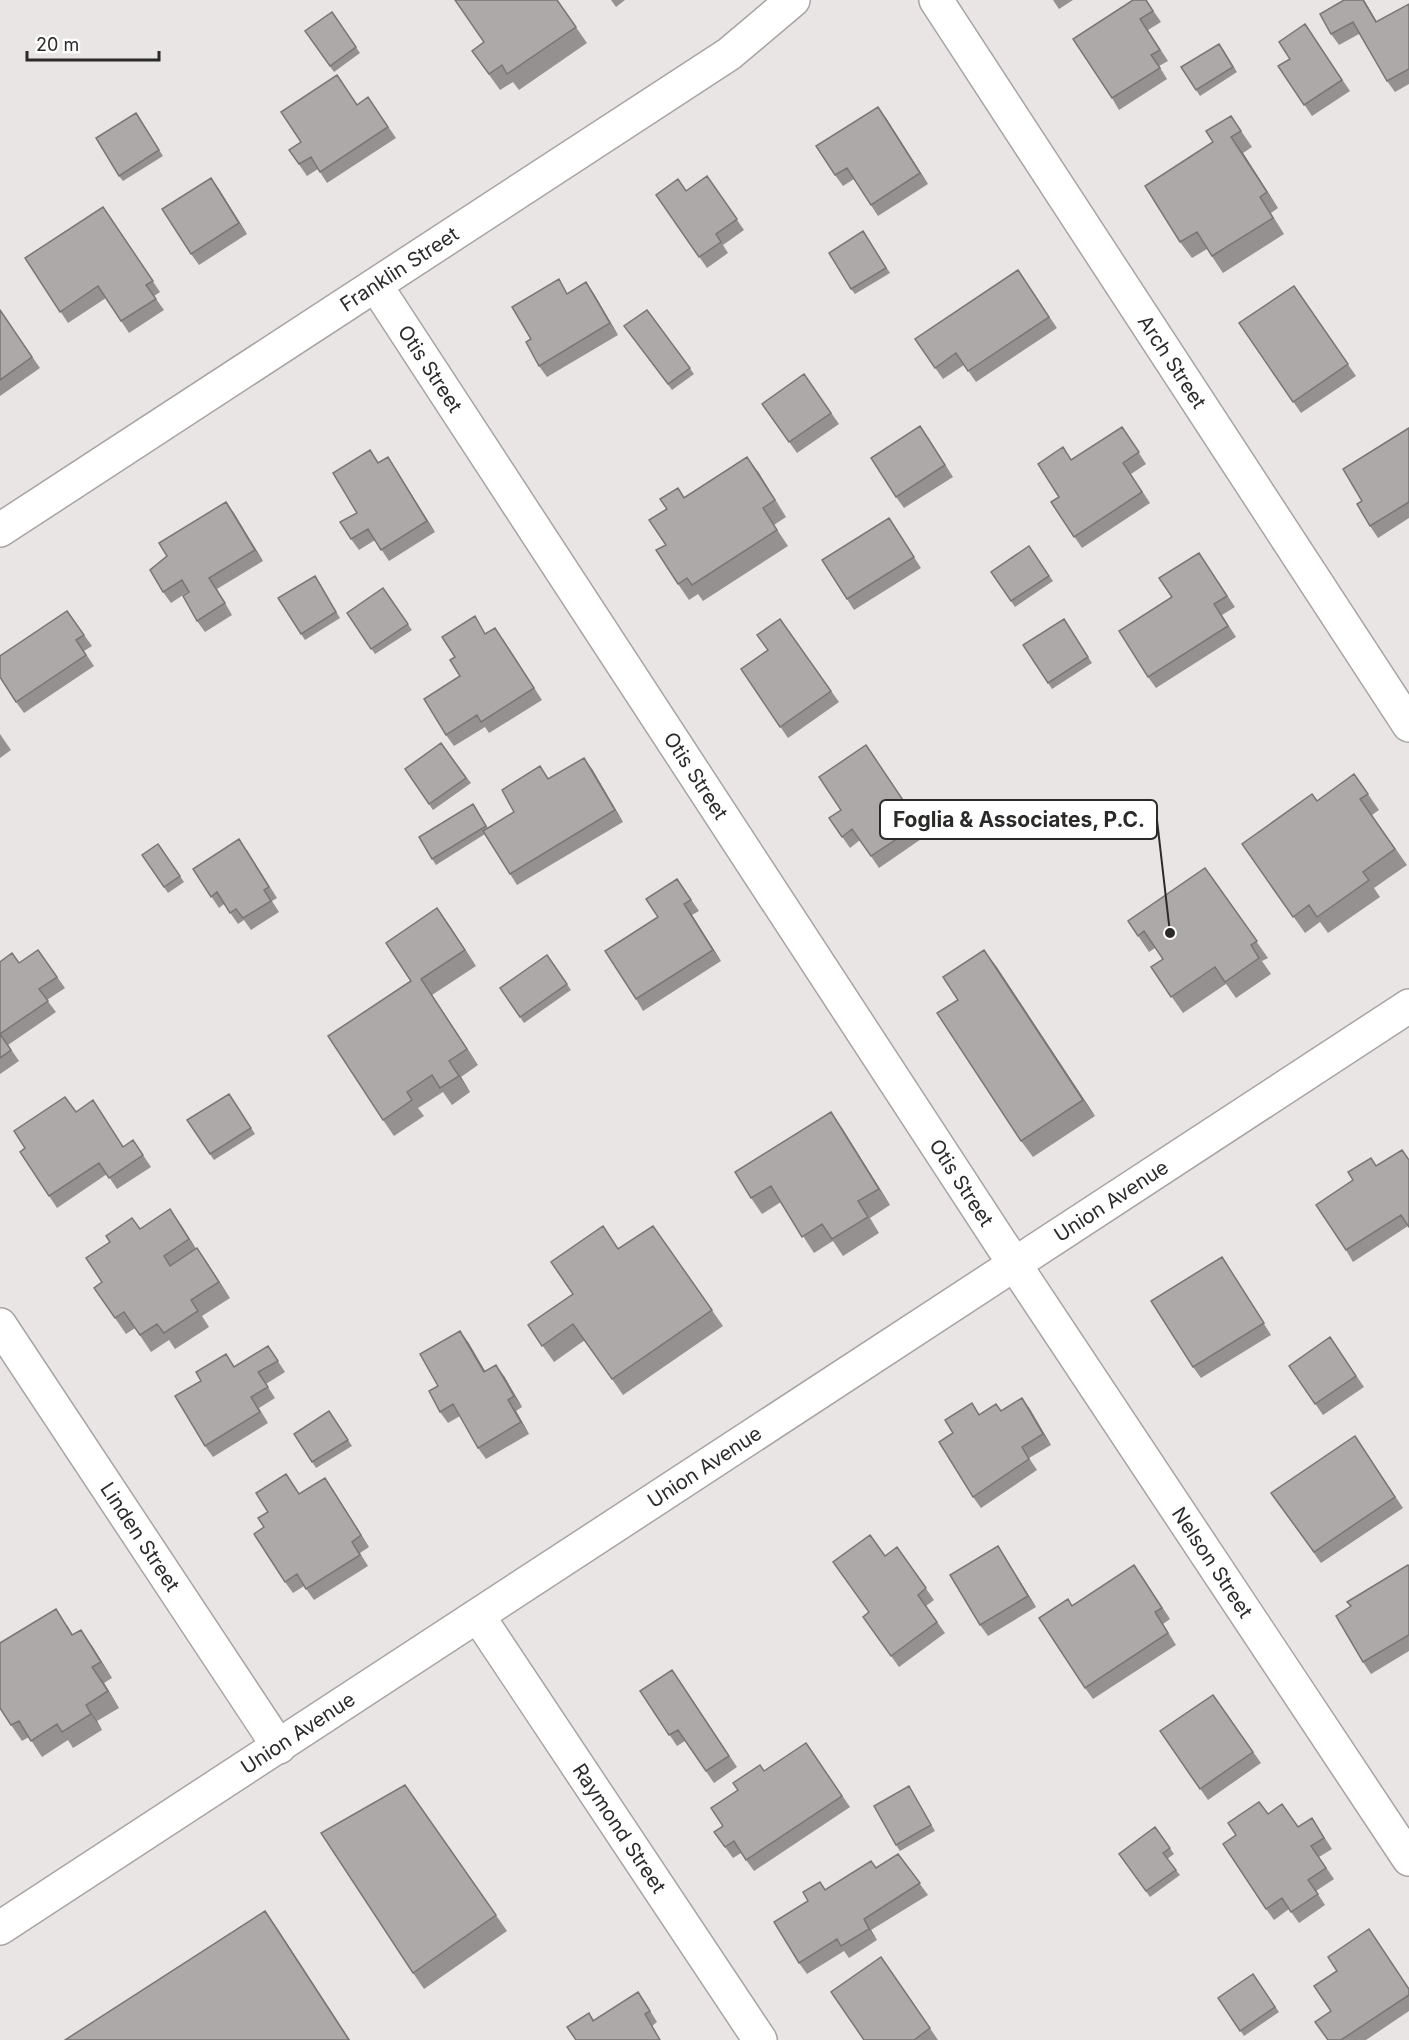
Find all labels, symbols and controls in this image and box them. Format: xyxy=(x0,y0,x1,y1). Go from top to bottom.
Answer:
scale bar xyxy=(27,24,159,62)
text: 20 m xyxy=(36,34,79,55)
street label: Franklin Street xyxy=(336,222,463,317)
street label: Arch Street xyxy=(1133,311,1211,413)
street label: Otis Street xyxy=(393,321,468,417)
street label: Otis Street xyxy=(659,728,733,824)
callout: Foglia & Associates, P.C. xyxy=(880,800,1157,839)
text: Foglia & Associates, P.C. xyxy=(893,807,1145,832)
street label: Otis Street xyxy=(924,1135,999,1231)
street label: Union Avenue xyxy=(1050,1155,1173,1247)
street label: Union Avenue xyxy=(643,1421,766,1513)
street label: Linden Street xyxy=(95,1478,185,1596)
street label: Nelson Street xyxy=(1167,1502,1258,1623)
street label: Union Avenue xyxy=(236,1687,359,1779)
street label: Raymond Street xyxy=(568,1759,671,1898)

